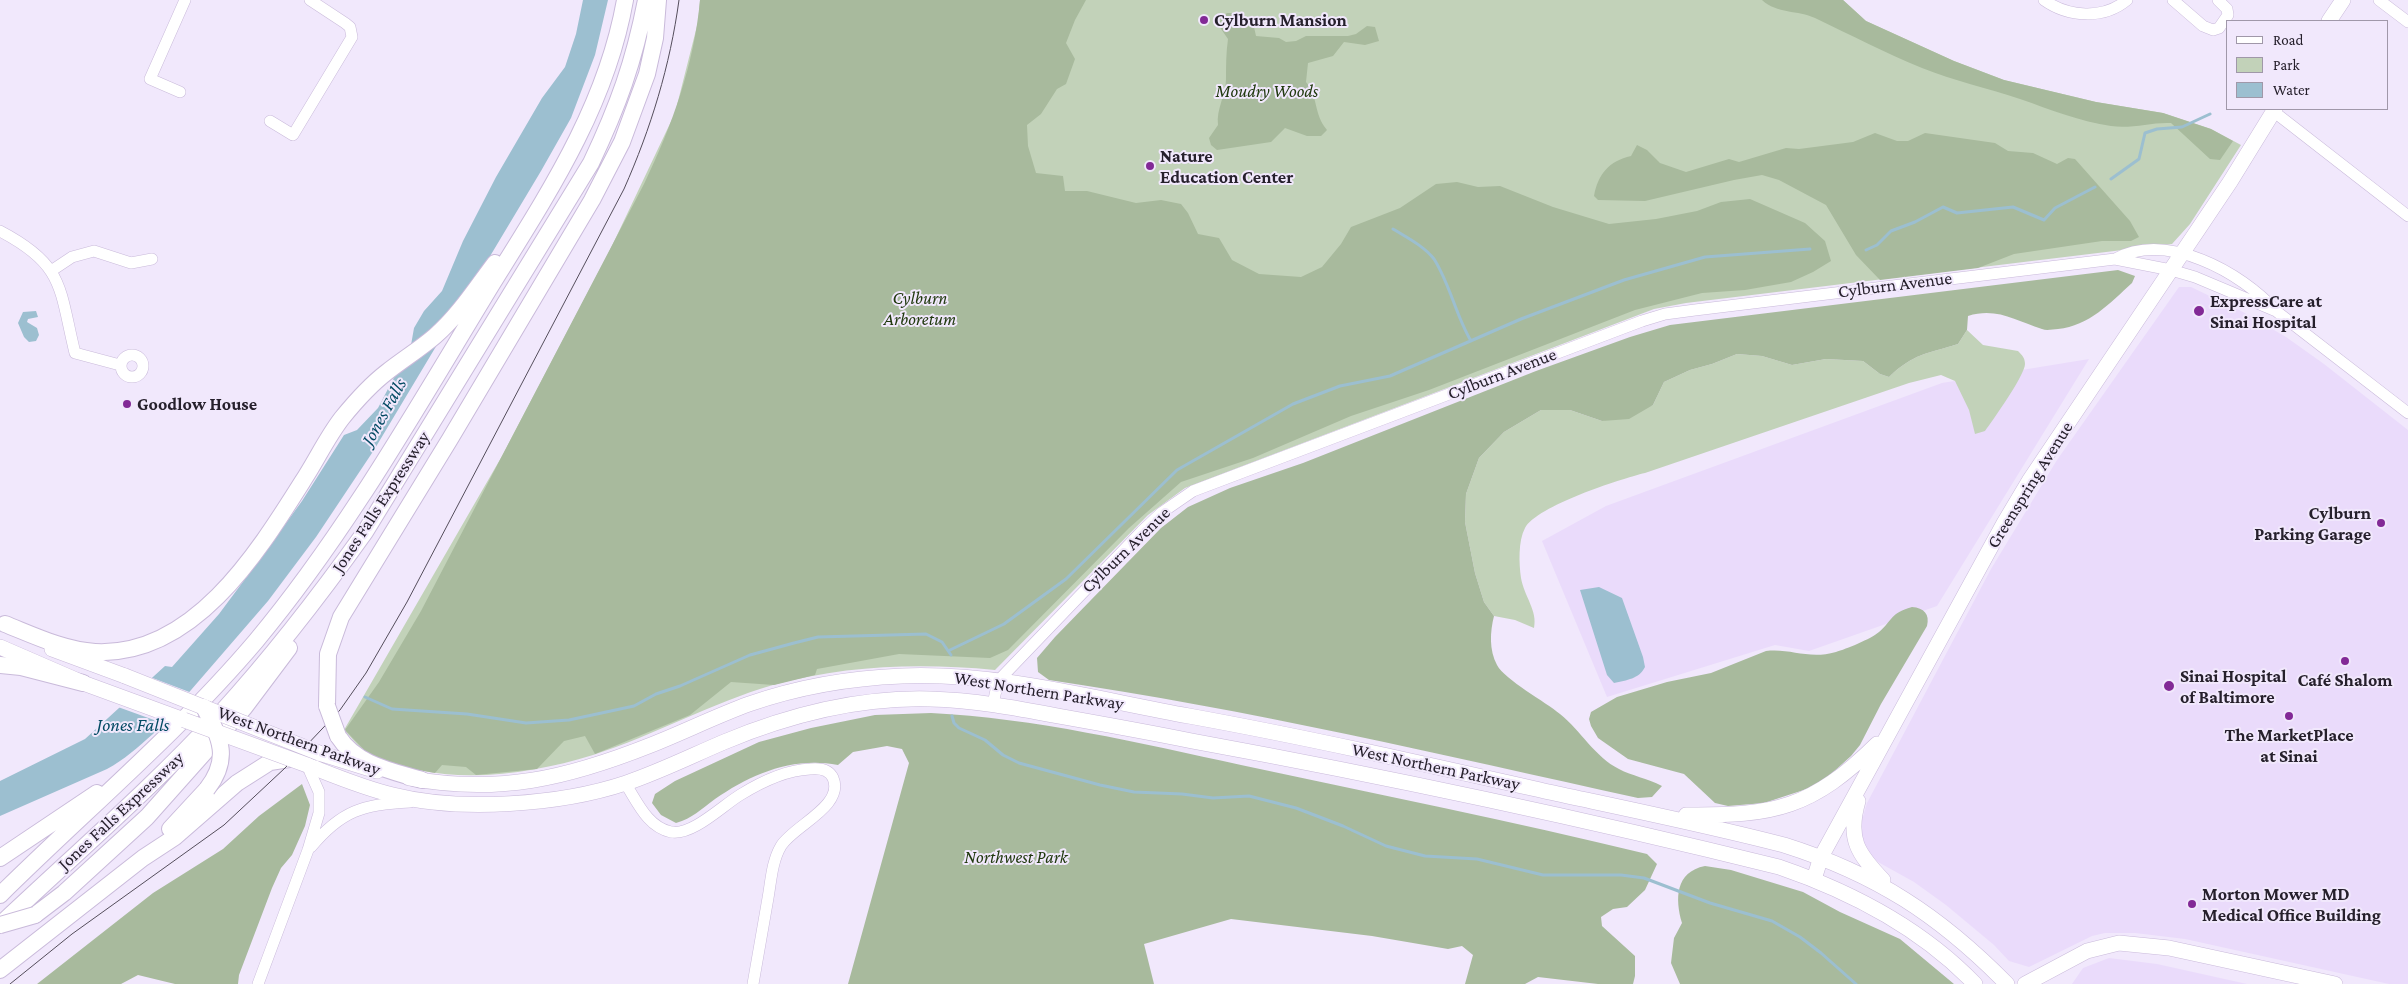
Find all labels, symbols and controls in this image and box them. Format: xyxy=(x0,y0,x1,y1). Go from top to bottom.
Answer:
place label: Cylburn Mansion xyxy=(1214,9,1347,31)
marker: Cylburn Mansion xyxy=(1198,14,1210,26)
legend xyxy=(2226,20,2388,110)
text: Road xyxy=(2273,32,2303,48)
text: Park xyxy=(2273,57,2300,73)
park label: Moudry Woods xyxy=(1216,80,1318,102)
text: Water xyxy=(2273,82,2310,98)
place label: Nature Education Center xyxy=(1160,145,1293,188)
marker: Nature Education Center xyxy=(1144,160,1156,172)
street label: Cylburn Avenue xyxy=(1837,267,1953,303)
park label: Cylburn Arboretum xyxy=(884,287,956,330)
place label: ExpressCare at Sinai Hospital xyxy=(2210,290,2322,332)
marker: ExpressCare at Sinai Hospital xyxy=(2192,304,2206,318)
street label: Cylburn Avenue xyxy=(1445,343,1559,405)
water label: Jones Falls xyxy=(356,375,412,449)
place label: Goodlow House xyxy=(137,393,257,415)
marker: Goodlow House xyxy=(121,398,133,410)
street label: Greenspring Avenue xyxy=(1982,418,2078,552)
street label: Jones Falls Expressway xyxy=(327,427,435,577)
street label: Cylburn Avenue xyxy=(1077,502,1175,598)
place label: Cylburn Parking Garage xyxy=(2254,502,2371,544)
marker: Cylburn Parking Garage xyxy=(2375,517,2387,529)
marker: Café Shalom xyxy=(2339,655,2351,667)
place label: Sinai Hospital of Baltimore xyxy=(2180,665,2287,708)
street label: West Northern Parkway xyxy=(953,667,1125,715)
place label: Café Shalom xyxy=(2297,669,2393,691)
marker: Sinai Hospital of Baltimore xyxy=(2162,679,2176,693)
street label: West Northern Parkway xyxy=(215,702,383,780)
marker: The MarketPlace at Sinai xyxy=(2283,710,2295,722)
water label: Jones Falls xyxy=(97,714,169,736)
place label: The MarketPlace at Sinai xyxy=(2224,724,2354,766)
street label: West Northern Parkway xyxy=(1350,739,1522,795)
street label: Jones Falls Expressway xyxy=(54,747,188,875)
park label: Northwest Park xyxy=(964,846,1068,868)
place label: Morton Mower MD Medical Office Building xyxy=(2202,883,2381,926)
marker: Morton Mower MD Medical Office Building xyxy=(2186,898,2198,910)

